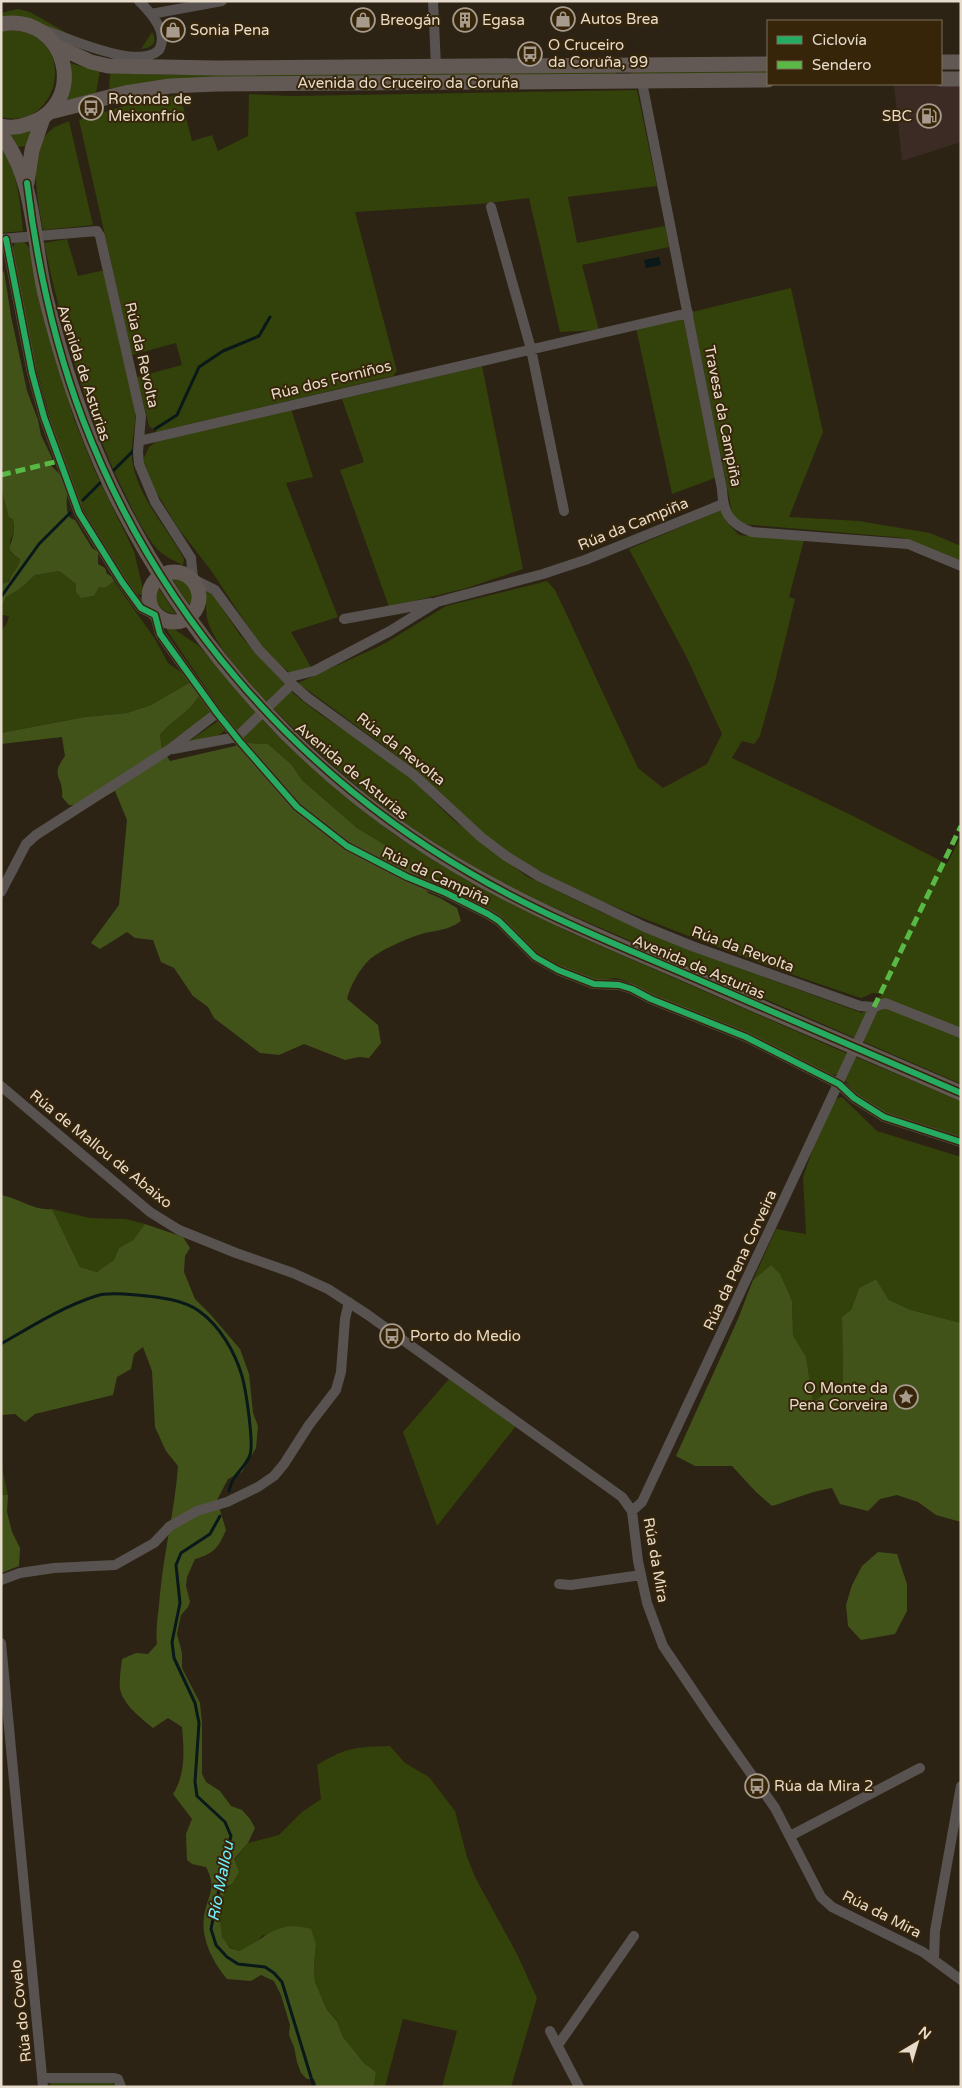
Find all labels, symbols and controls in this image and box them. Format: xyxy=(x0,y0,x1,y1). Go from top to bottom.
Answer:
shop icon: Autos Brea xyxy=(550,6,576,32)
shop icon: Breogán xyxy=(350,7,376,33)
building icon: Egasa xyxy=(452,7,478,33)
place label: Autos Brea xyxy=(580,10,659,28)
place label: Breogán xyxy=(380,11,440,29)
place label: Egasa xyxy=(482,11,525,29)
shop icon: Sonia Pena xyxy=(160,17,186,43)
legend xyxy=(767,20,942,85)
place label: Sonia Pena xyxy=(190,21,270,39)
text: Ciclovía xyxy=(812,31,867,49)
place label: O Cruceiro da Coruña, 99 xyxy=(548,36,648,71)
bus stop icon: O Cruceiro da Coruña, 99 xyxy=(517,41,543,67)
text: Sendero xyxy=(812,56,871,74)
street label: Avenida do Cruceiro da Coruña xyxy=(297,74,519,92)
place label: Rotonda de Meixonfrío xyxy=(108,90,191,125)
bus stop icon: Rotonda de Meixonfrío xyxy=(78,95,104,121)
fuel station icon: SBC xyxy=(916,103,942,129)
place label: SBC xyxy=(882,107,912,125)
street label: Rúa da Revolta xyxy=(121,300,163,410)
street label: Avenida de Asturias xyxy=(54,303,114,443)
street label: Travesa da Campiña xyxy=(700,344,746,488)
street label: Rúa dos Forniños xyxy=(269,356,393,404)
street label: Rúa da Campiña xyxy=(575,494,691,554)
street label: Rúa da Revolta xyxy=(353,709,449,789)
street label: Avenida de Asturias xyxy=(292,719,412,823)
street label: Rúa da Campiña xyxy=(379,843,493,909)
street label: Rúa da Revolta xyxy=(689,922,797,976)
street label: Avenida de Asturias xyxy=(630,931,768,1003)
street label: Rúa de Mallou de Abaixo xyxy=(26,1086,176,1212)
street label: Rúa da Pena Corveira xyxy=(699,1187,781,1333)
bus stop icon: Porto do Medio xyxy=(379,1323,405,1349)
place label: Porto do Medio xyxy=(410,1327,521,1345)
place label: O Monte da Pena Corveira xyxy=(789,1379,888,1414)
place icon: O Monte da Pena Corveira xyxy=(893,1384,919,1410)
street label: Rúa da Mira xyxy=(640,1516,672,1604)
bus stop icon: Rúa da Mira 2 xyxy=(744,1773,770,1799)
place label: Rúa da Mira 2 xyxy=(774,1777,874,1795)
water label: Río Mallou xyxy=(203,1838,239,1923)
street label: Rúa da Mira xyxy=(840,1886,924,1942)
street label: Rúa do Covelo xyxy=(7,1959,35,2063)
north arrow xyxy=(892,2018,942,2068)
text: N xyxy=(915,2023,934,2043)

